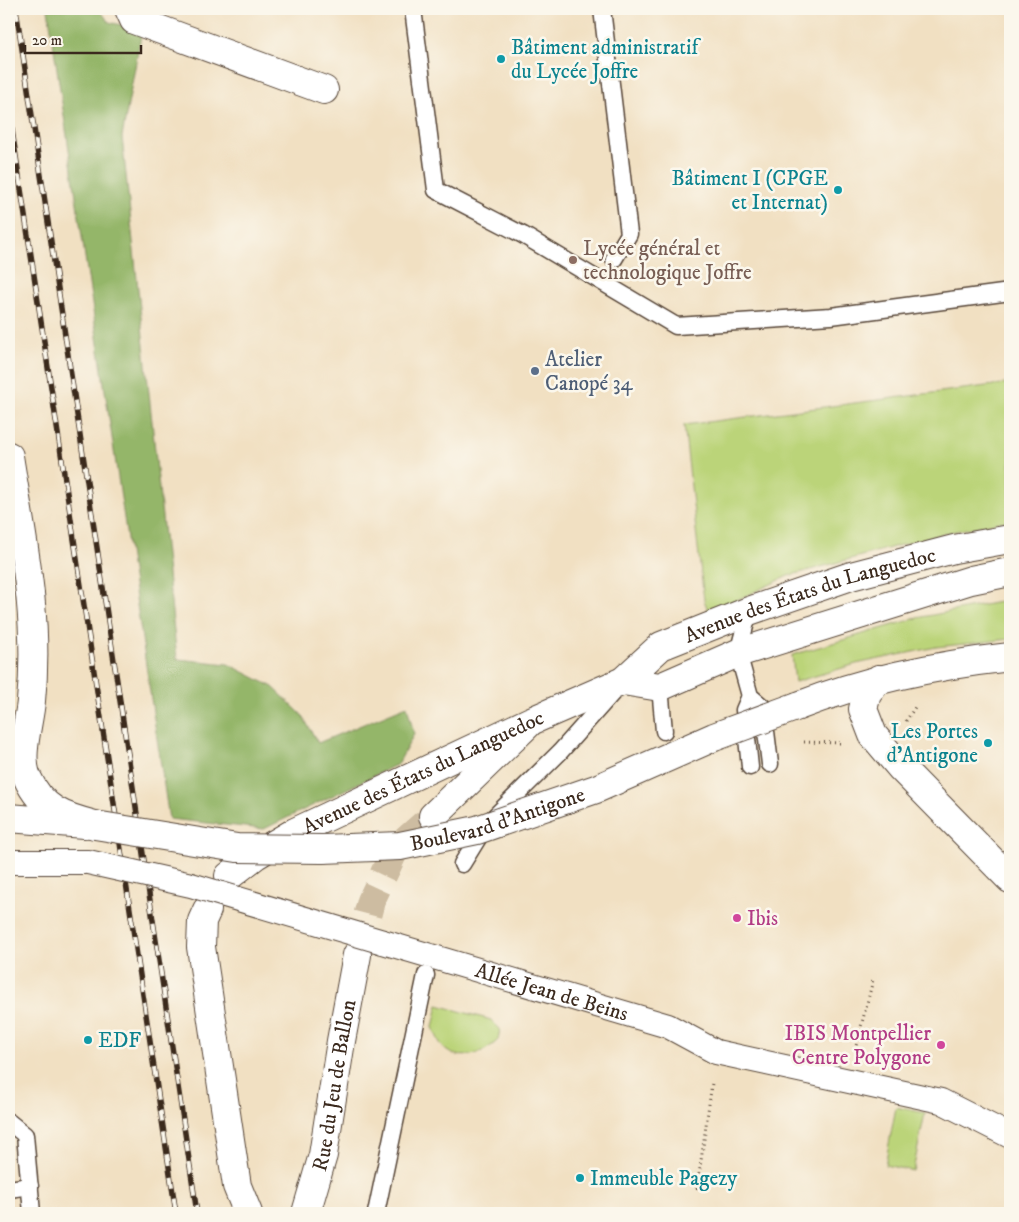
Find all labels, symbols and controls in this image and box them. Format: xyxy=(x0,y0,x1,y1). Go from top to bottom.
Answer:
scale bar xyxy=(25,22,141,54)
text: 20 m xyxy=(32,31,62,50)
place label: Bâtiment administratif du Lycée Joffre xyxy=(511,35,701,85)
marker: Bâtiment administratif du Lycée Joffre xyxy=(495,53,507,65)
place label: Bâtiment I (CPGE et Internat) xyxy=(671,166,828,216)
marker: Bâtiment I (CPGE et Internat) xyxy=(832,184,844,196)
place label: Lycée général et technologique Joffre xyxy=(583,236,752,286)
marker: Lycée général et technologique Joffre xyxy=(567,254,579,266)
place label: Atelier Canopé 34 xyxy=(545,347,634,397)
marker: Atelier Canopé 34 xyxy=(529,365,541,377)
street label: Avenue des États du Languedoc xyxy=(681,542,939,649)
street label: Avenue des États du Languedoc xyxy=(299,705,548,841)
place label: Les Portes d'Antigone xyxy=(886,719,978,769)
marker: Les Portes d'Antigone xyxy=(982,737,994,749)
street label: Boulevard d'Antigone xyxy=(408,782,589,858)
place label: Ibis xyxy=(747,906,778,932)
marker: Ibis xyxy=(731,912,743,924)
street label: Allée Jean de Beins xyxy=(472,958,631,1028)
street label: Rue du Jeu de Ballon xyxy=(307,998,362,1175)
place label: IBIS Montpellier Centre Polygone xyxy=(784,1021,931,1071)
place label: EDF xyxy=(98,1028,141,1054)
marker: EDF xyxy=(82,1034,94,1046)
marker: IBIS Montpellier Centre Polygone xyxy=(935,1039,947,1051)
place label: Immeuble Pagezy xyxy=(590,1166,738,1192)
marker: Immeuble Pagezy xyxy=(574,1172,586,1184)

